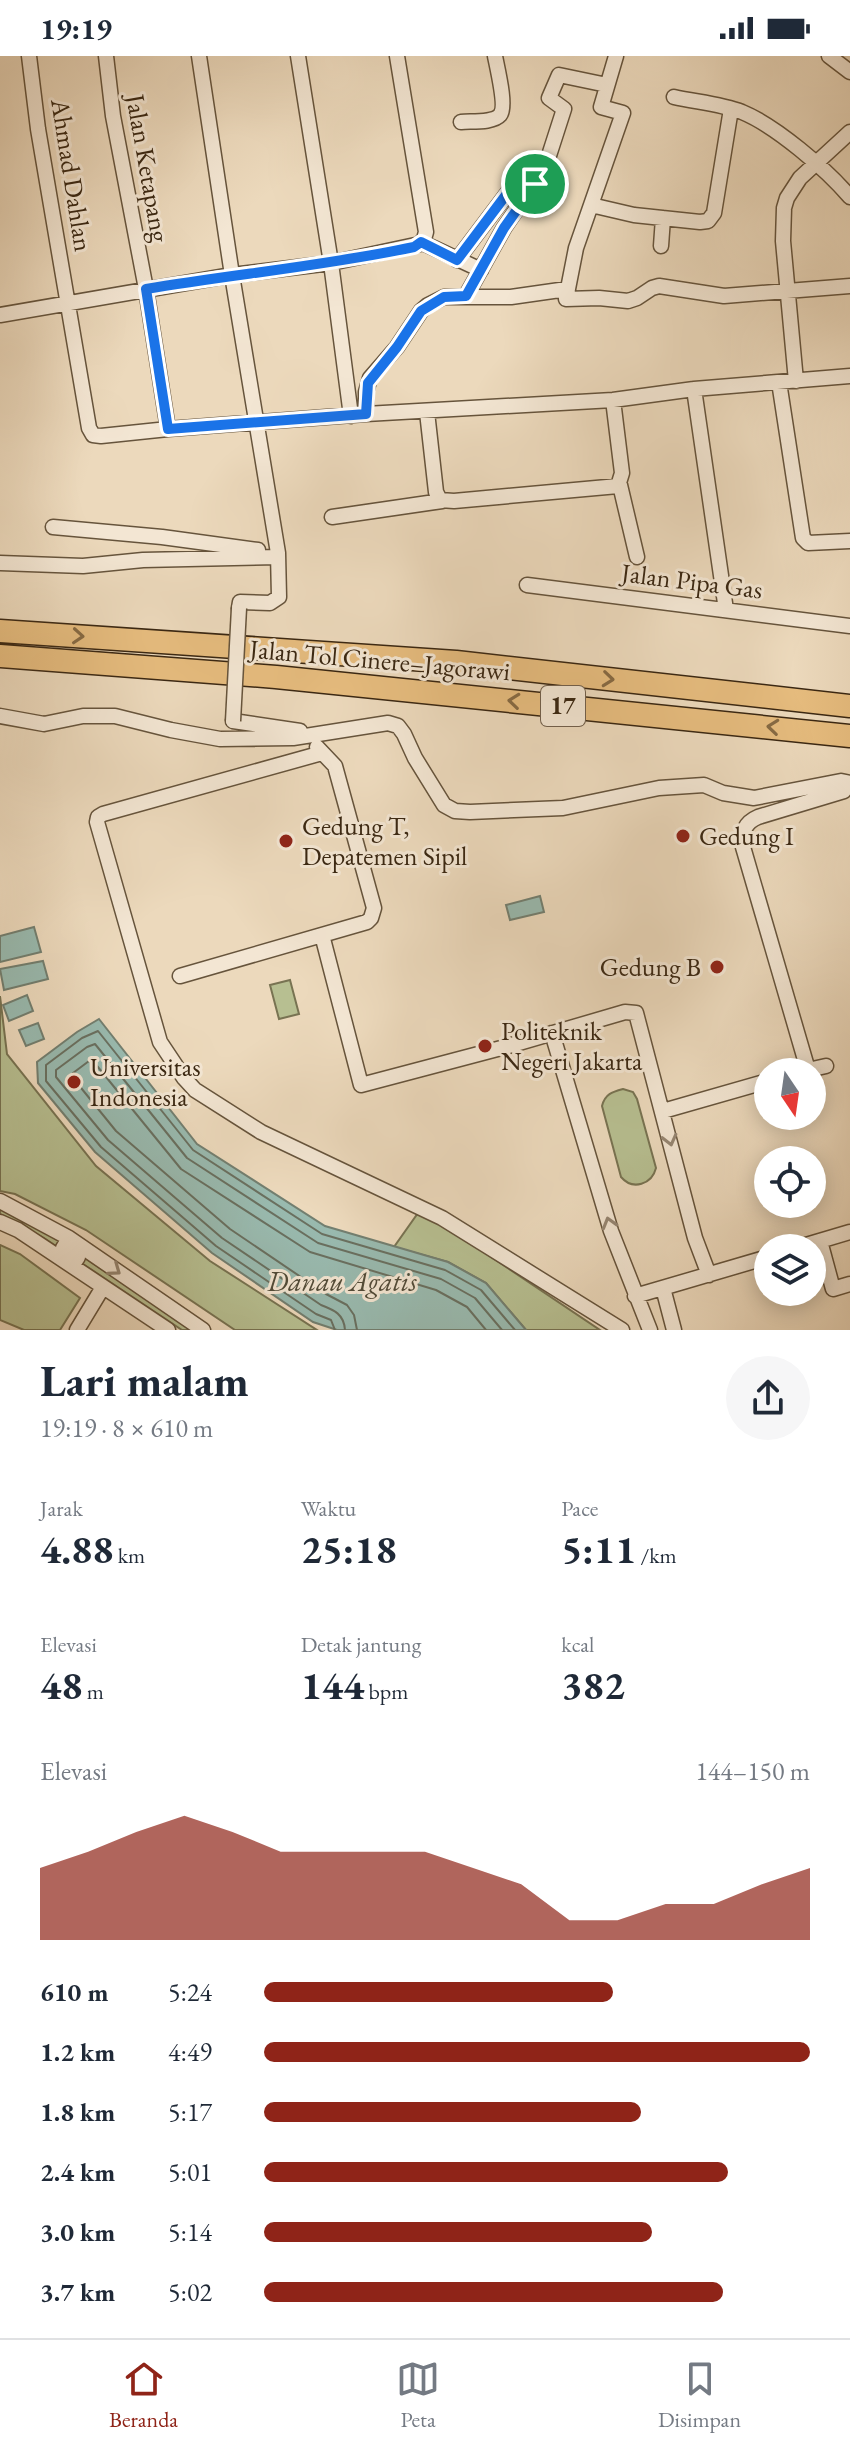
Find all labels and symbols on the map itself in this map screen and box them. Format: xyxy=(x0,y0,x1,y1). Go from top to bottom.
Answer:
street label: Jalan Ketapang xyxy=(118,89,178,245)
street label: Ahmad Dahlan xyxy=(43,95,101,254)
pin xyxy=(501,150,569,218)
street label: Jalan Pipa Gas xyxy=(618,555,764,607)
one-way arrow xyxy=(72,627,85,644)
street label: Jalan Tol Cinere–Jagorawi xyxy=(246,632,512,688)
one-way arrow xyxy=(602,670,615,687)
road number: 17 xyxy=(541,686,585,726)
one-way arrow xyxy=(507,692,520,709)
one-way arrow xyxy=(766,718,779,735)
place label: Gedung T, Depatemen Sipil xyxy=(302,809,467,873)
place label: Gedung I xyxy=(699,819,794,853)
marker: Gedung I xyxy=(674,827,692,845)
marker: Gedung T, Depatemen Sipil xyxy=(277,832,295,850)
place label: Gedung B xyxy=(600,950,701,984)
marker: Gedung B xyxy=(708,958,726,976)
place label: Politeknik Negeri Jakarta xyxy=(501,1014,643,1078)
marker: Politeknik Negeri Jakarta xyxy=(476,1037,494,1055)
place label: Universitas Indonesia xyxy=(90,1050,201,1114)
north arrow xyxy=(754,1058,826,1130)
marker: Universitas Indonesia xyxy=(65,1073,83,1091)
one-way arrow xyxy=(661,1133,678,1147)
one-way arrow xyxy=(602,1216,618,1230)
one-way arrow xyxy=(106,1260,120,1275)
water label: Danau Agatis xyxy=(266,1263,417,1299)

